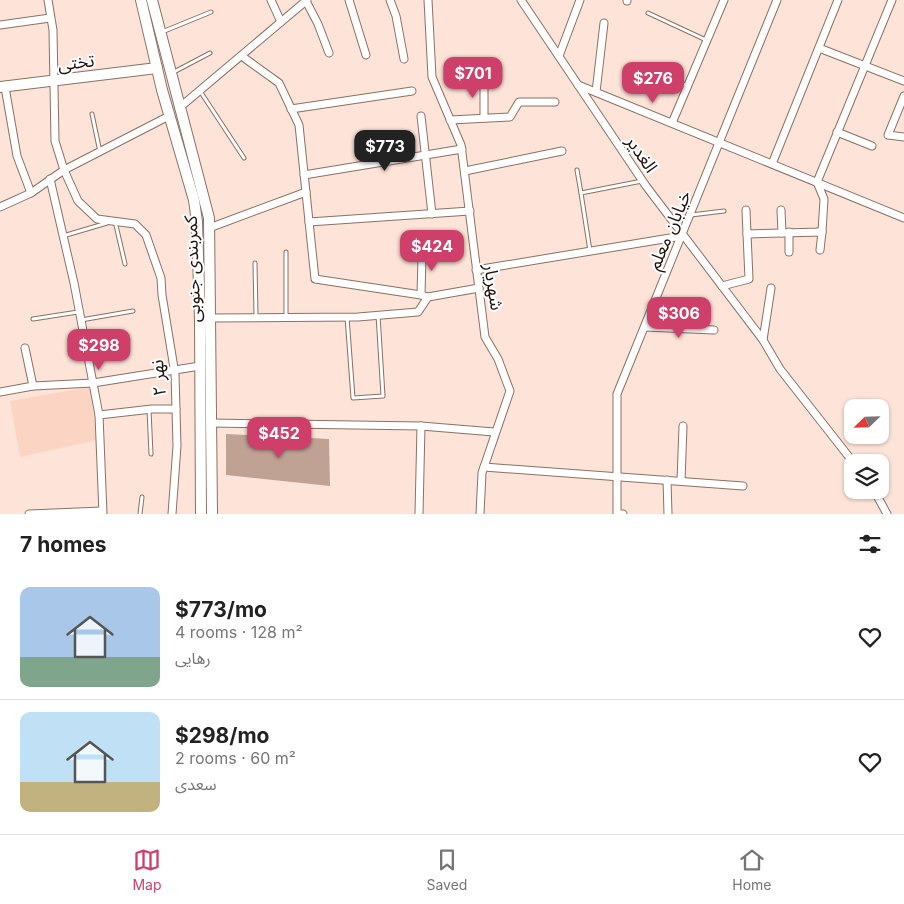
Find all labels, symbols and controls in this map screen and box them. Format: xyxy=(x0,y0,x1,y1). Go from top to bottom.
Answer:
street label: تختی xyxy=(56,49,96,76)
pin: $701 xyxy=(443,56,503,99)
pin: $276 xyxy=(623,62,683,104)
text: $701 xyxy=(454,63,492,83)
text: $276 xyxy=(633,68,673,88)
pin: $773 xyxy=(355,130,415,172)
street label: الغدیر xyxy=(621,131,662,177)
text: $773 xyxy=(365,136,405,156)
street label: خیابان معلم xyxy=(643,187,698,274)
street label: کمربندی جنوبی xyxy=(180,214,205,323)
pin: $424 xyxy=(402,230,462,272)
text: $424 xyxy=(411,236,453,256)
street label: شهریار xyxy=(479,261,508,312)
pin: $306 xyxy=(649,296,709,339)
text: $306 xyxy=(658,303,700,323)
pin: $298 xyxy=(69,328,129,371)
text: $298 xyxy=(78,335,120,355)
street label: نهر ۲ xyxy=(146,359,171,397)
north arrow xyxy=(844,399,889,444)
map controls xyxy=(844,399,889,499)
pin: $452 xyxy=(249,416,309,459)
text: $452 xyxy=(258,423,300,443)
button: layers xyxy=(844,454,889,499)
icon: filters xyxy=(856,530,884,558)
text: 7 homes xyxy=(20,532,107,557)
text: $773/mo xyxy=(175,597,267,622)
icon: home xyxy=(60,607,120,667)
text: 4 rooms · 128 m² xyxy=(175,622,303,642)
icon: heart xyxy=(856,623,884,651)
text: رهایی xyxy=(175,648,211,668)
text: $298/mo xyxy=(175,723,269,748)
icon: home xyxy=(60,732,120,792)
text: 2 rooms · 60 m² xyxy=(175,748,296,768)
icon: heart xyxy=(856,748,884,776)
text: سعدی xyxy=(175,774,217,794)
tab: Map xyxy=(132,846,162,893)
tab: Saved xyxy=(426,846,467,893)
tab: Home xyxy=(732,846,772,893)

